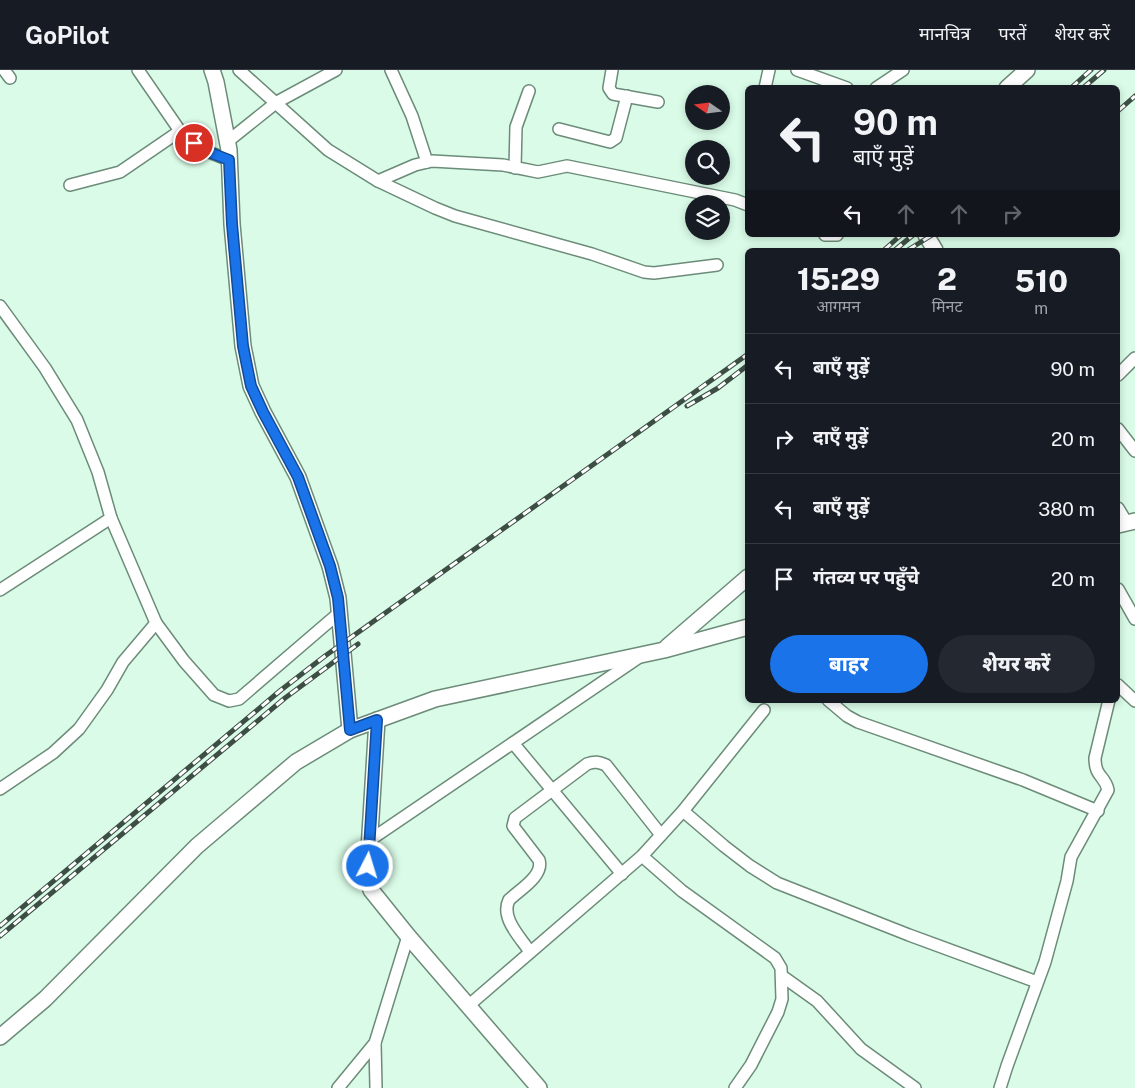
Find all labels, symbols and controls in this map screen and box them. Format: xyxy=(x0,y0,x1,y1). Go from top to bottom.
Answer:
text: GoPilot xyxy=(25,21,109,49)
text: मानचित्र xyxy=(919,23,971,44)
text: परतें xyxy=(999,23,1026,44)
text: शेयर करें xyxy=(1054,23,1110,44)
north arrow xyxy=(685,85,730,130)
map controls xyxy=(685,85,730,240)
text: 90 m xyxy=(853,102,938,143)
icon: left xyxy=(770,105,835,170)
pin xyxy=(173,122,215,164)
icon: arrive xyxy=(180,129,208,157)
button: search xyxy=(685,140,730,185)
text: बाएँ मुड़ें xyxy=(853,144,914,170)
button: layers xyxy=(685,195,730,240)
icon: left xyxy=(839,200,867,228)
icon: ahead xyxy=(892,200,920,228)
icon: ahead xyxy=(945,200,973,228)
icon: right xyxy=(998,200,1026,228)
text: 15:29 xyxy=(797,261,880,297)
text: 2 xyxy=(937,261,957,297)
text: 510 xyxy=(1014,263,1068,299)
text: आगमन xyxy=(817,297,860,316)
text: मिनट xyxy=(932,297,962,316)
text: m xyxy=(1034,299,1048,318)
icon: left xyxy=(770,355,798,383)
text: बाएँ मुड़ें xyxy=(813,356,869,378)
text: 90 m xyxy=(1051,358,1095,380)
icon: right xyxy=(770,425,798,453)
text: दाएँ मुड़ें xyxy=(813,426,868,448)
text: 20 m xyxy=(1051,428,1095,450)
icon: left xyxy=(770,495,798,523)
text: बाएँ मुड़ें xyxy=(813,496,869,518)
text: 380 m xyxy=(1038,498,1095,520)
icon: arrive xyxy=(770,565,798,593)
text: गंतव्य पर पहुँचे xyxy=(813,566,919,588)
text: 20 m xyxy=(1051,568,1095,590)
button: बाहर xyxy=(770,635,928,693)
button: शेयर करें xyxy=(938,635,1095,693)
position arrow xyxy=(341,839,393,891)

